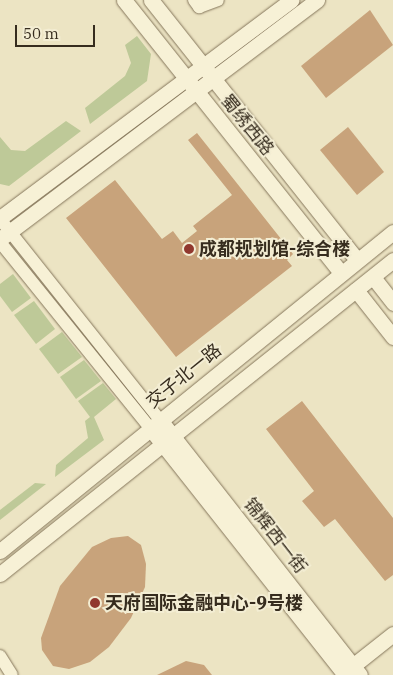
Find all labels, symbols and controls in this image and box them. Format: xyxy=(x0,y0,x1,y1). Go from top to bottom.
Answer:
scale bar xyxy=(18,15,98,47)
text: 50 m xyxy=(23,24,59,43)
street label: 蜀绣西路 xyxy=(216,90,278,160)
place label: 成都规划馆-综合楼 xyxy=(199,238,350,260)
marker: 成都规划馆-综合楼 xyxy=(183,243,195,255)
street label: 交子北一路 xyxy=(142,339,226,413)
street label: 锦辉西一街 xyxy=(239,494,311,578)
place label: 天府国际金融中心-9号楼 xyxy=(105,592,303,614)
marker: 天府国际金融中心-9号楼 xyxy=(89,597,101,609)

